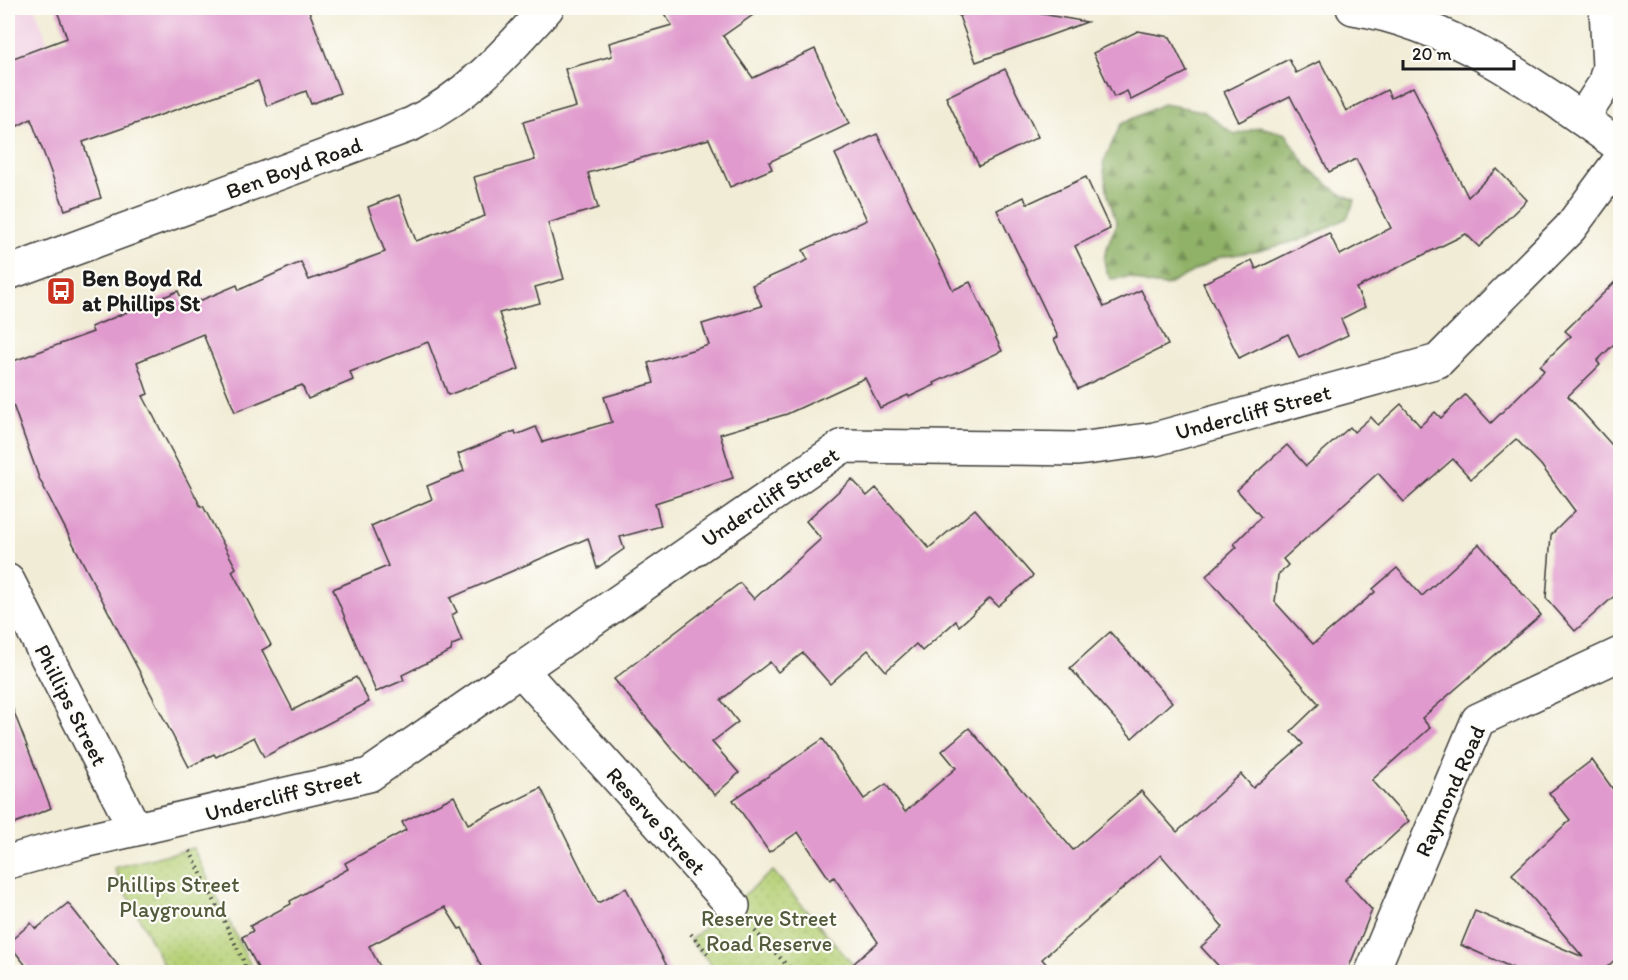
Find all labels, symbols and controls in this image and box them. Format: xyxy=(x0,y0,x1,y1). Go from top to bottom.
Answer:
scale bar xyxy=(1403,33,1514,71)
text: 20 m xyxy=(1412,43,1452,65)
street label: Ben Boyd Road xyxy=(222,131,366,205)
place label: Ben Boyd Rd at Phillips St xyxy=(82,265,203,317)
bus stop icon: Ben Boyd Rd at Phillips St xyxy=(45,275,77,307)
street label: Undercliff Street xyxy=(1172,378,1334,446)
street label: Undercliff Street xyxy=(696,441,844,553)
street label: Phillips Street xyxy=(29,640,113,770)
street label: Raymond Road xyxy=(1409,721,1491,861)
street label: Reserve Street xyxy=(600,761,712,881)
street label: Undercliff Street xyxy=(202,763,364,827)
park label: Phillips Street Playground xyxy=(106,871,240,923)
park label: Reserve Street Road Reserve xyxy=(701,905,837,957)

